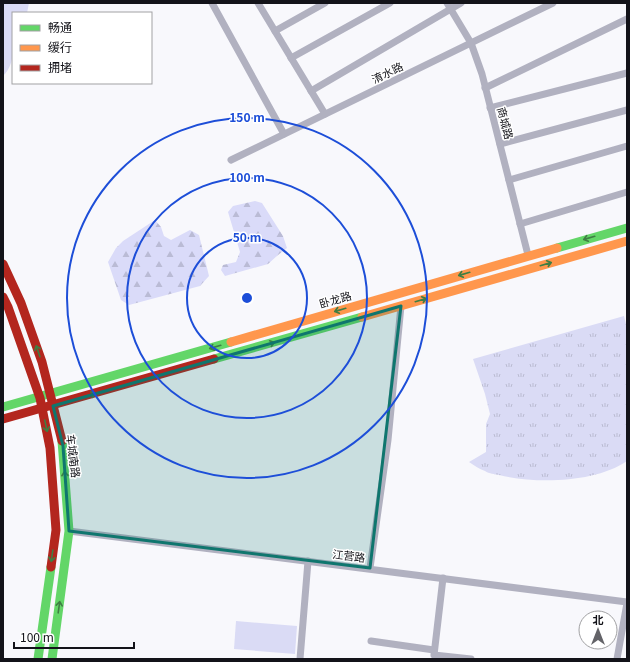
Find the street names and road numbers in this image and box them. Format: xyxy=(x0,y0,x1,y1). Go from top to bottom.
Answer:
street label: 淯水路 xyxy=(369,58,405,86)
street label: 商城路 xyxy=(494,105,518,141)
street label: 卧龙路 xyxy=(317,287,353,311)
street label: 车城南路 xyxy=(63,433,85,479)
street label: 江营路 xyxy=(332,545,366,565)

